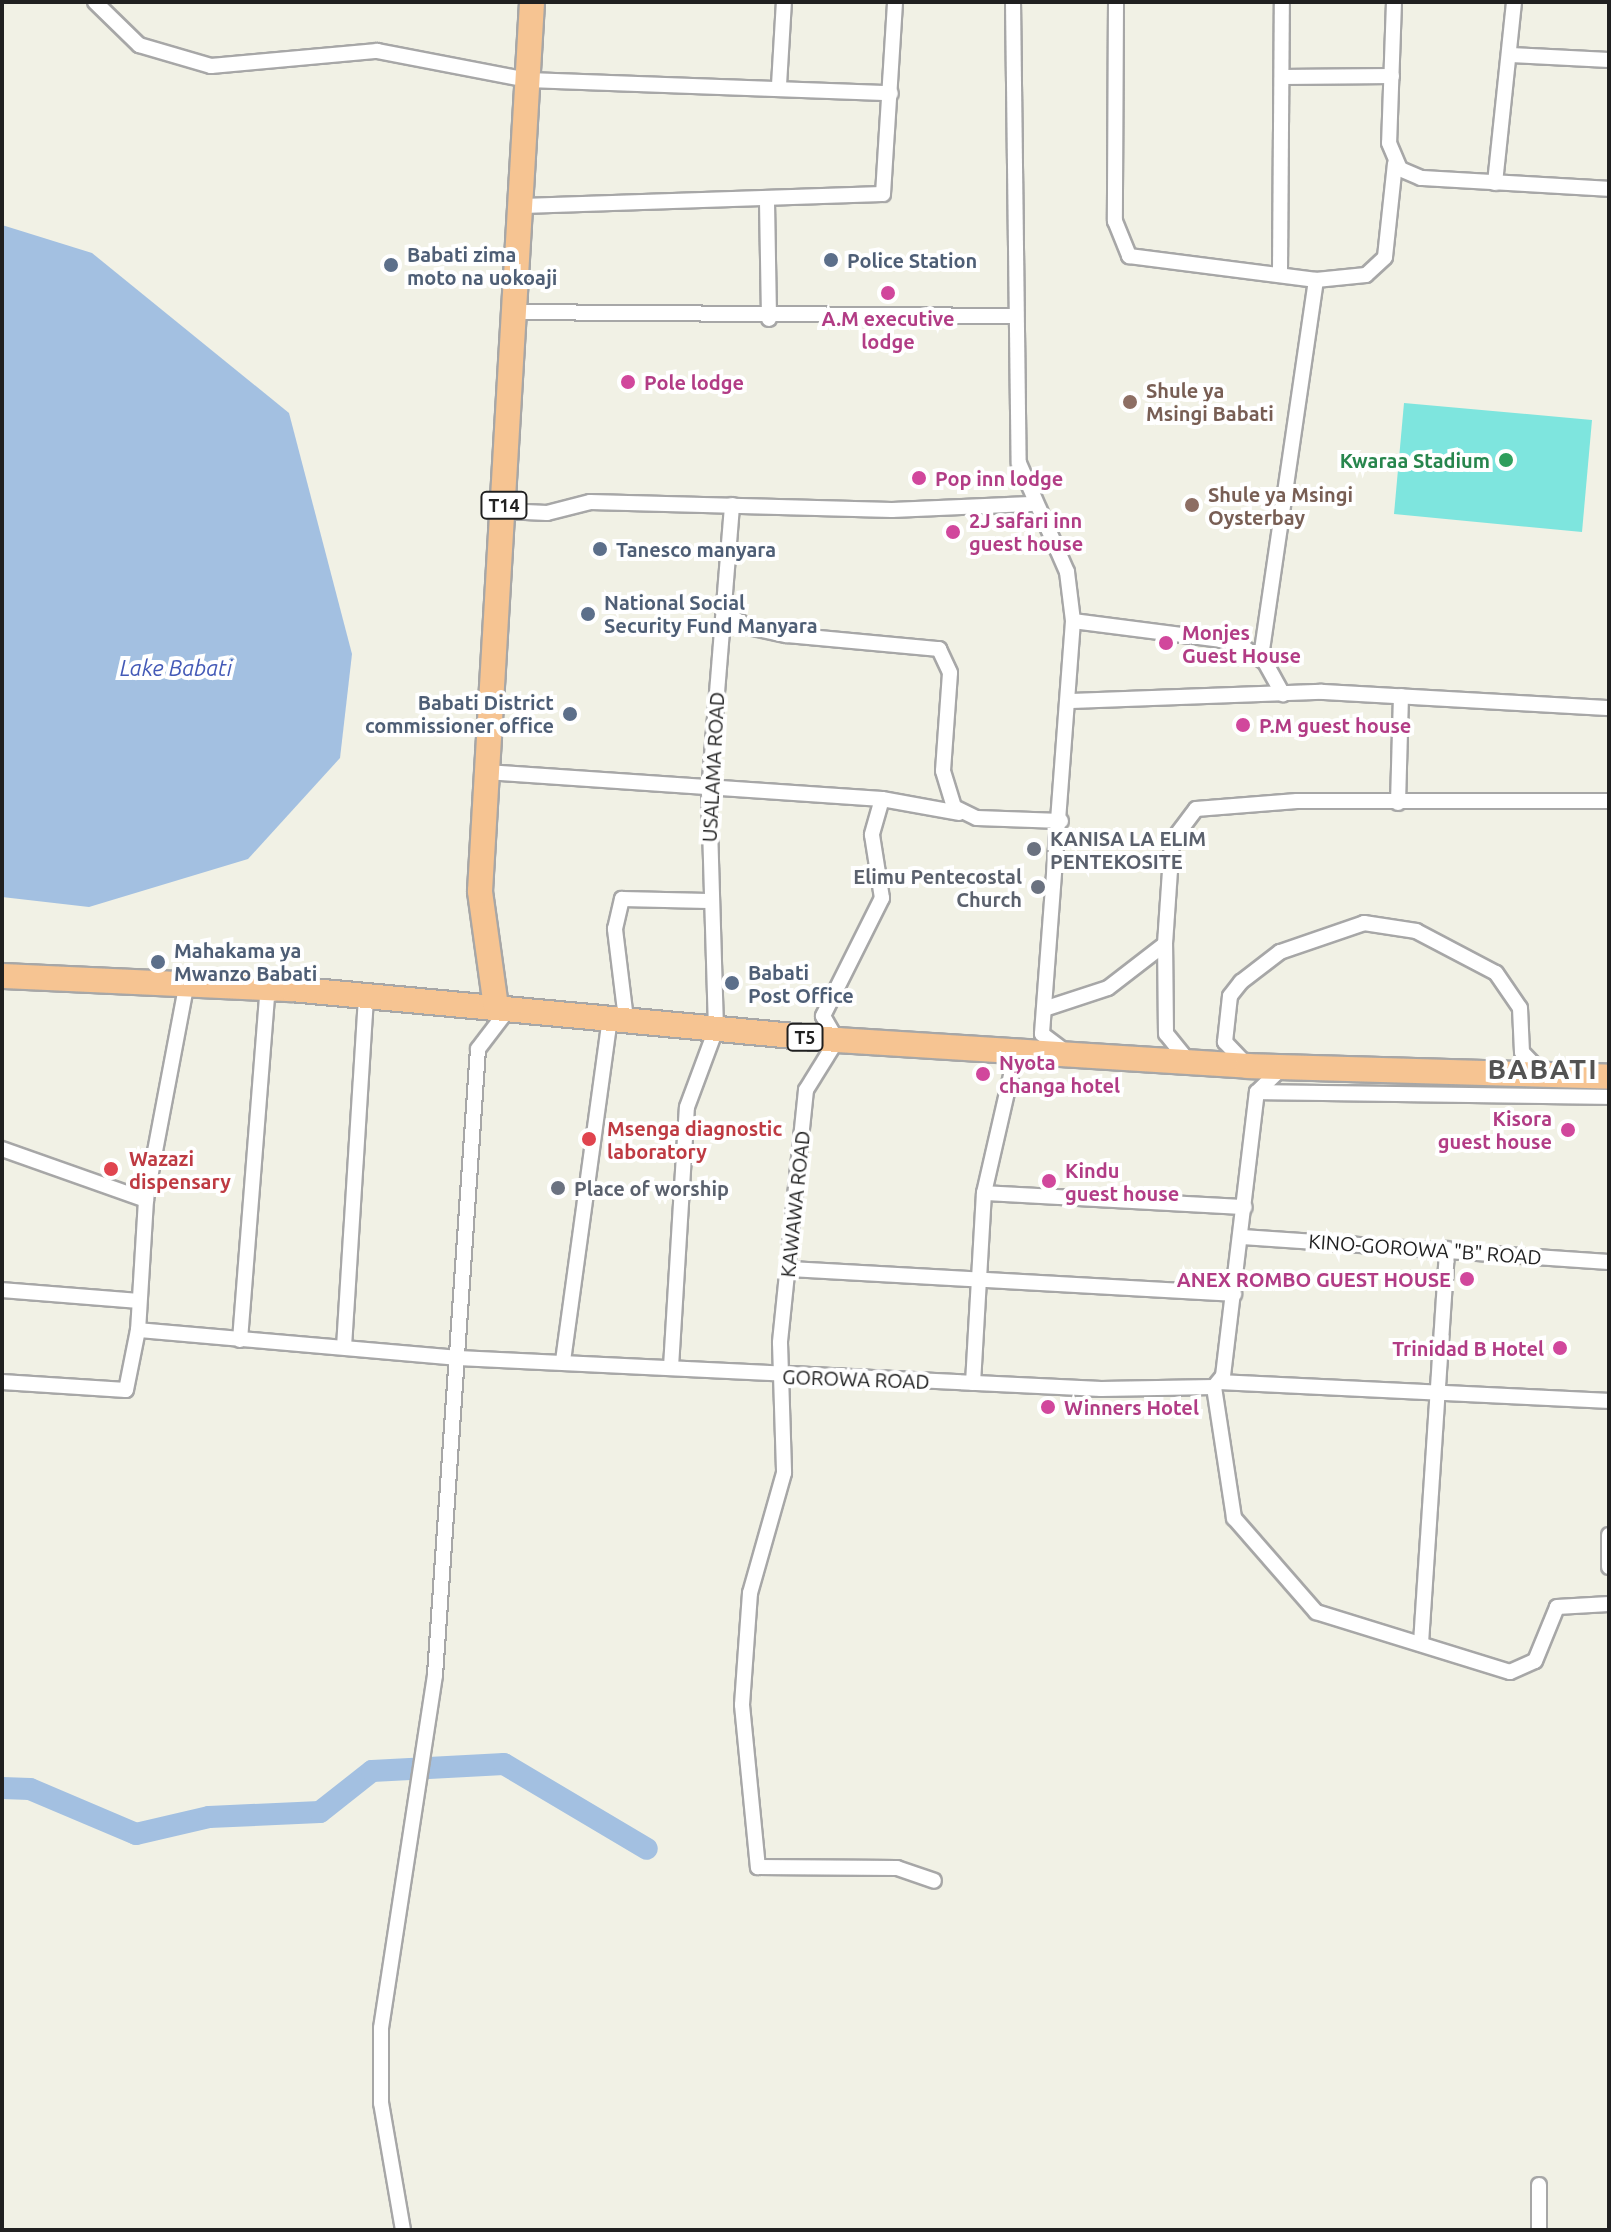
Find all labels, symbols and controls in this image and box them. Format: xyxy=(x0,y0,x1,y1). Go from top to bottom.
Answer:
place label: Babati zima moto na uokoaji xyxy=(407,242,557,289)
place label: Police Station xyxy=(847,248,977,272)
marker: Police Station xyxy=(822,251,840,269)
marker: Babati zima moto na uokoaji xyxy=(382,256,400,274)
marker: A.M executive lodge xyxy=(879,284,897,302)
place label: A.M executive lodge xyxy=(821,306,955,353)
place label: Pole lodge xyxy=(644,370,744,394)
marker: Pole lodge xyxy=(619,373,637,391)
place label: Shule ya Msingi Babati xyxy=(1146,378,1274,425)
marker: Shule ya Msingi Babati xyxy=(1121,393,1139,411)
place label: Kwaraa Stadium xyxy=(1340,448,1490,472)
marker: Kwaraa Stadium xyxy=(1497,451,1515,469)
place label: Pop inn lodge xyxy=(935,466,1063,490)
marker: Pop inn lodge xyxy=(910,469,928,487)
place label: Shule ya Msingi Oysterbay xyxy=(1208,482,1353,529)
road number: T14 xyxy=(480,491,528,519)
marker: Shule ya Msingi Oysterbay xyxy=(1183,496,1201,514)
place label: 2J safari inn guest house xyxy=(969,508,1083,555)
marker: 2J safari inn guest house xyxy=(944,523,962,541)
place label: Tanesco manyara xyxy=(616,537,776,561)
marker: Tanesco manyara xyxy=(591,540,609,558)
place label: National Social Security Fund Manyara xyxy=(604,590,818,637)
marker: National Social Security Fund Manyara xyxy=(579,605,597,623)
place label: Monjes Guest House xyxy=(1182,620,1301,667)
marker: Monjes Guest House xyxy=(1157,634,1175,652)
water label: Lake Babati xyxy=(120,655,232,681)
place label: Babati District commissioner office xyxy=(365,690,554,737)
street label: USALAMA ROAD xyxy=(697,691,729,843)
marker: Babati District commissioner office xyxy=(561,705,579,723)
place label: P.M guest house xyxy=(1259,713,1411,737)
marker: P.M guest house xyxy=(1234,716,1252,734)
place label: KANISA LA ELIM PENTEKOSITE xyxy=(1050,826,1206,873)
marker: KANISA LA ELIM PENTEKOSITE xyxy=(1025,840,1043,858)
place label: Elimu Pentecostal Church xyxy=(853,864,1022,911)
marker: Elimu Pentecostal Church xyxy=(1029,878,1047,896)
place label: Mahakama ya Mwanzo Babati xyxy=(174,938,317,985)
marker: Mahakama ya Mwanzo Babati xyxy=(149,953,167,971)
place label: Babati Post Office xyxy=(748,960,854,1007)
marker: Babati Post Office xyxy=(723,974,741,992)
road number: T5 xyxy=(785,1023,825,1051)
place label: Nyota changa hotel xyxy=(999,1050,1120,1097)
district label: BABATI xyxy=(1487,1052,1599,1086)
marker: Nyota changa hotel xyxy=(974,1065,992,1083)
place label: Kisora guest house xyxy=(1438,1106,1552,1153)
place label: Msenga diagnostic laboratory xyxy=(607,1116,782,1163)
marker: Kisora guest house xyxy=(1559,1121,1577,1139)
marker: Msenga diagnostic laboratory xyxy=(578,1128,600,1150)
street label: KAWAWA ROAD xyxy=(775,1129,815,1279)
place label: Wazazi dispensary xyxy=(129,1146,231,1193)
marker: Wazazi dispensary xyxy=(100,1158,122,1180)
place label: Kindu guest house xyxy=(1065,1158,1179,1205)
marker: Kindu guest house xyxy=(1040,1172,1058,1190)
place label: Place of worship xyxy=(574,1176,729,1200)
marker: Place of worship xyxy=(549,1179,567,1197)
street label: KINO-GOROWA "B" ROAD xyxy=(1308,1229,1542,1269)
place label: ANEX ROMBO GUEST HOUSE xyxy=(1177,1267,1451,1291)
marker: ANEX ROMBO GUEST HOUSE xyxy=(1458,1270,1476,1288)
place label: Trinidad B Hotel xyxy=(1392,1336,1544,1360)
marker: Trinidad B Hotel xyxy=(1551,1339,1569,1357)
street label: GOROWA ROAD xyxy=(782,1364,930,1394)
place label: Winners Hotel xyxy=(1064,1395,1199,1419)
marker: Winners Hotel xyxy=(1039,1398,1057,1416)

